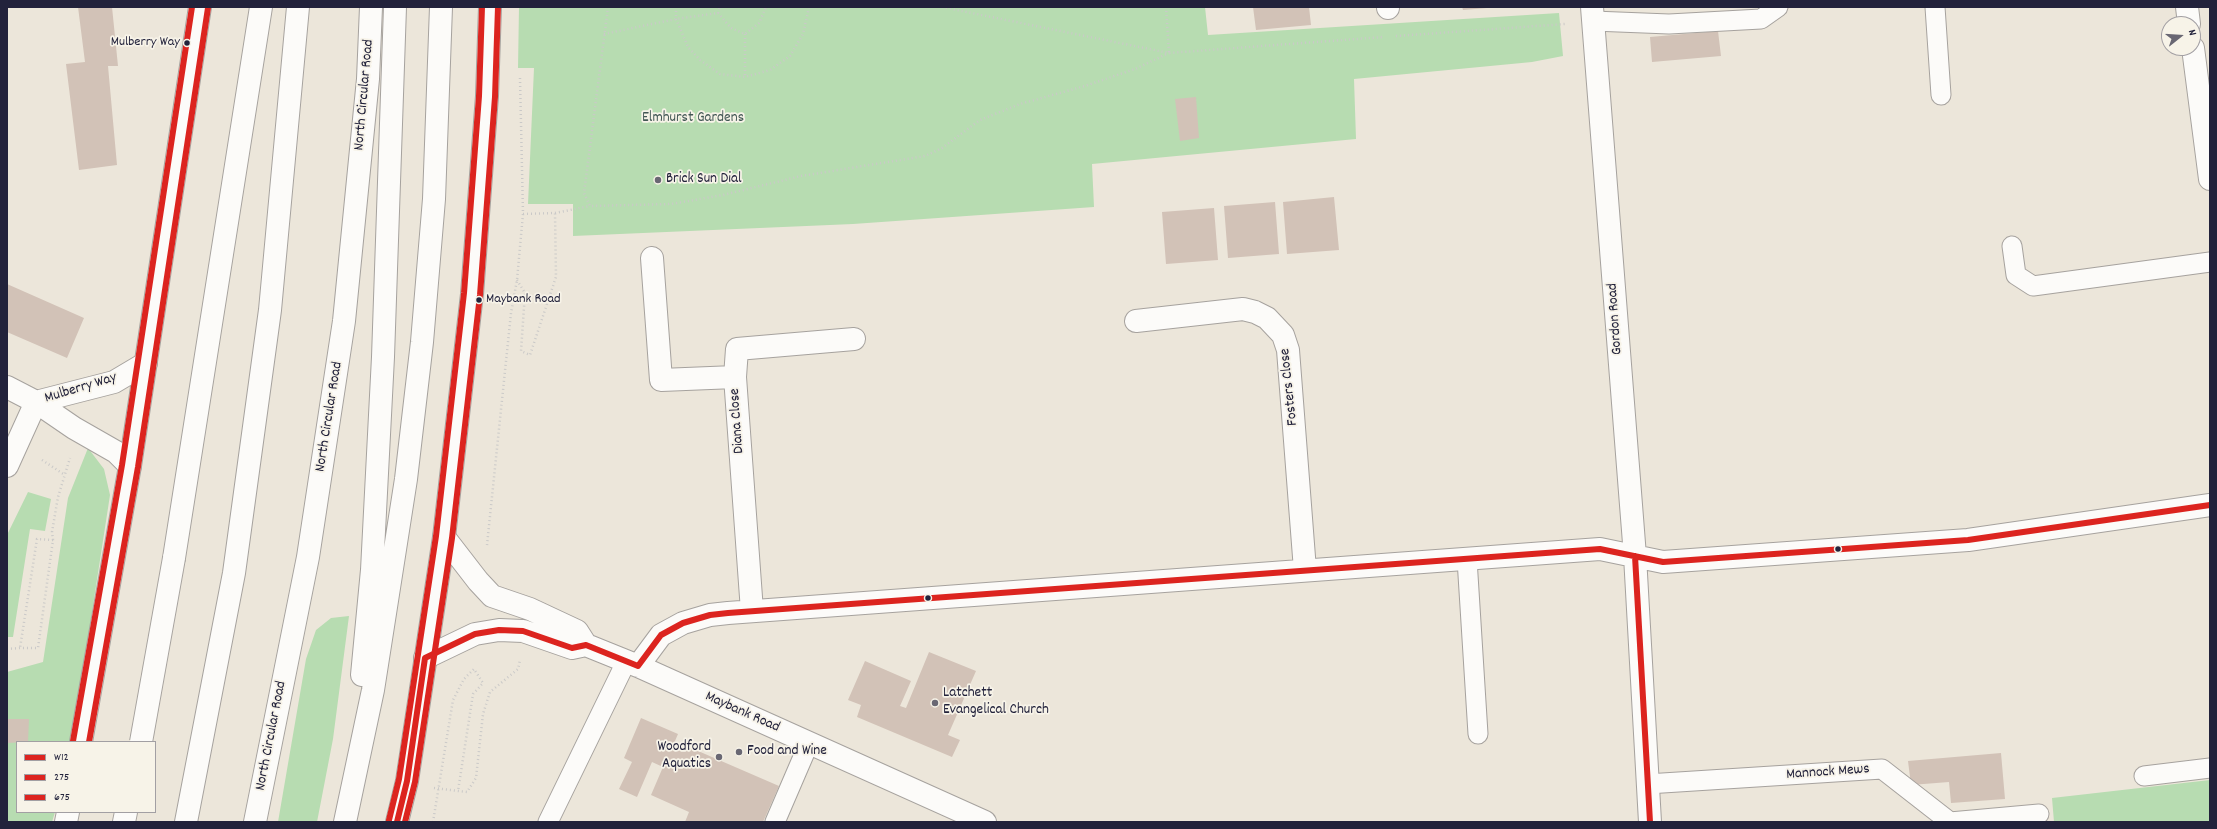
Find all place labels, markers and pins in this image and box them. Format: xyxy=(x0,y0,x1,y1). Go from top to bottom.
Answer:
place label: Mulberry Way xyxy=(111,35,180,51)
marker: Mulberry Way xyxy=(182,38,192,48)
place label: Brick Sun Dial xyxy=(666,171,742,189)
marker: Brick Sun Dial xyxy=(653,175,663,185)
place label: Maybank Road xyxy=(486,292,561,308)
marker: Maybank Road xyxy=(474,295,484,305)
unlabelled marker xyxy=(1833,544,1843,554)
unlabelled marker xyxy=(923,593,933,603)
place label: Latchett Evangelical Church xyxy=(943,685,1049,720)
marker: Latchett Evangelical Church xyxy=(930,698,940,708)
place label: Woodford Aquatics xyxy=(657,739,711,774)
place label: Food and Wine xyxy=(747,743,827,761)
marker: Food and Wine xyxy=(734,747,744,757)
marker: Woodford Aquatics xyxy=(714,752,724,762)

